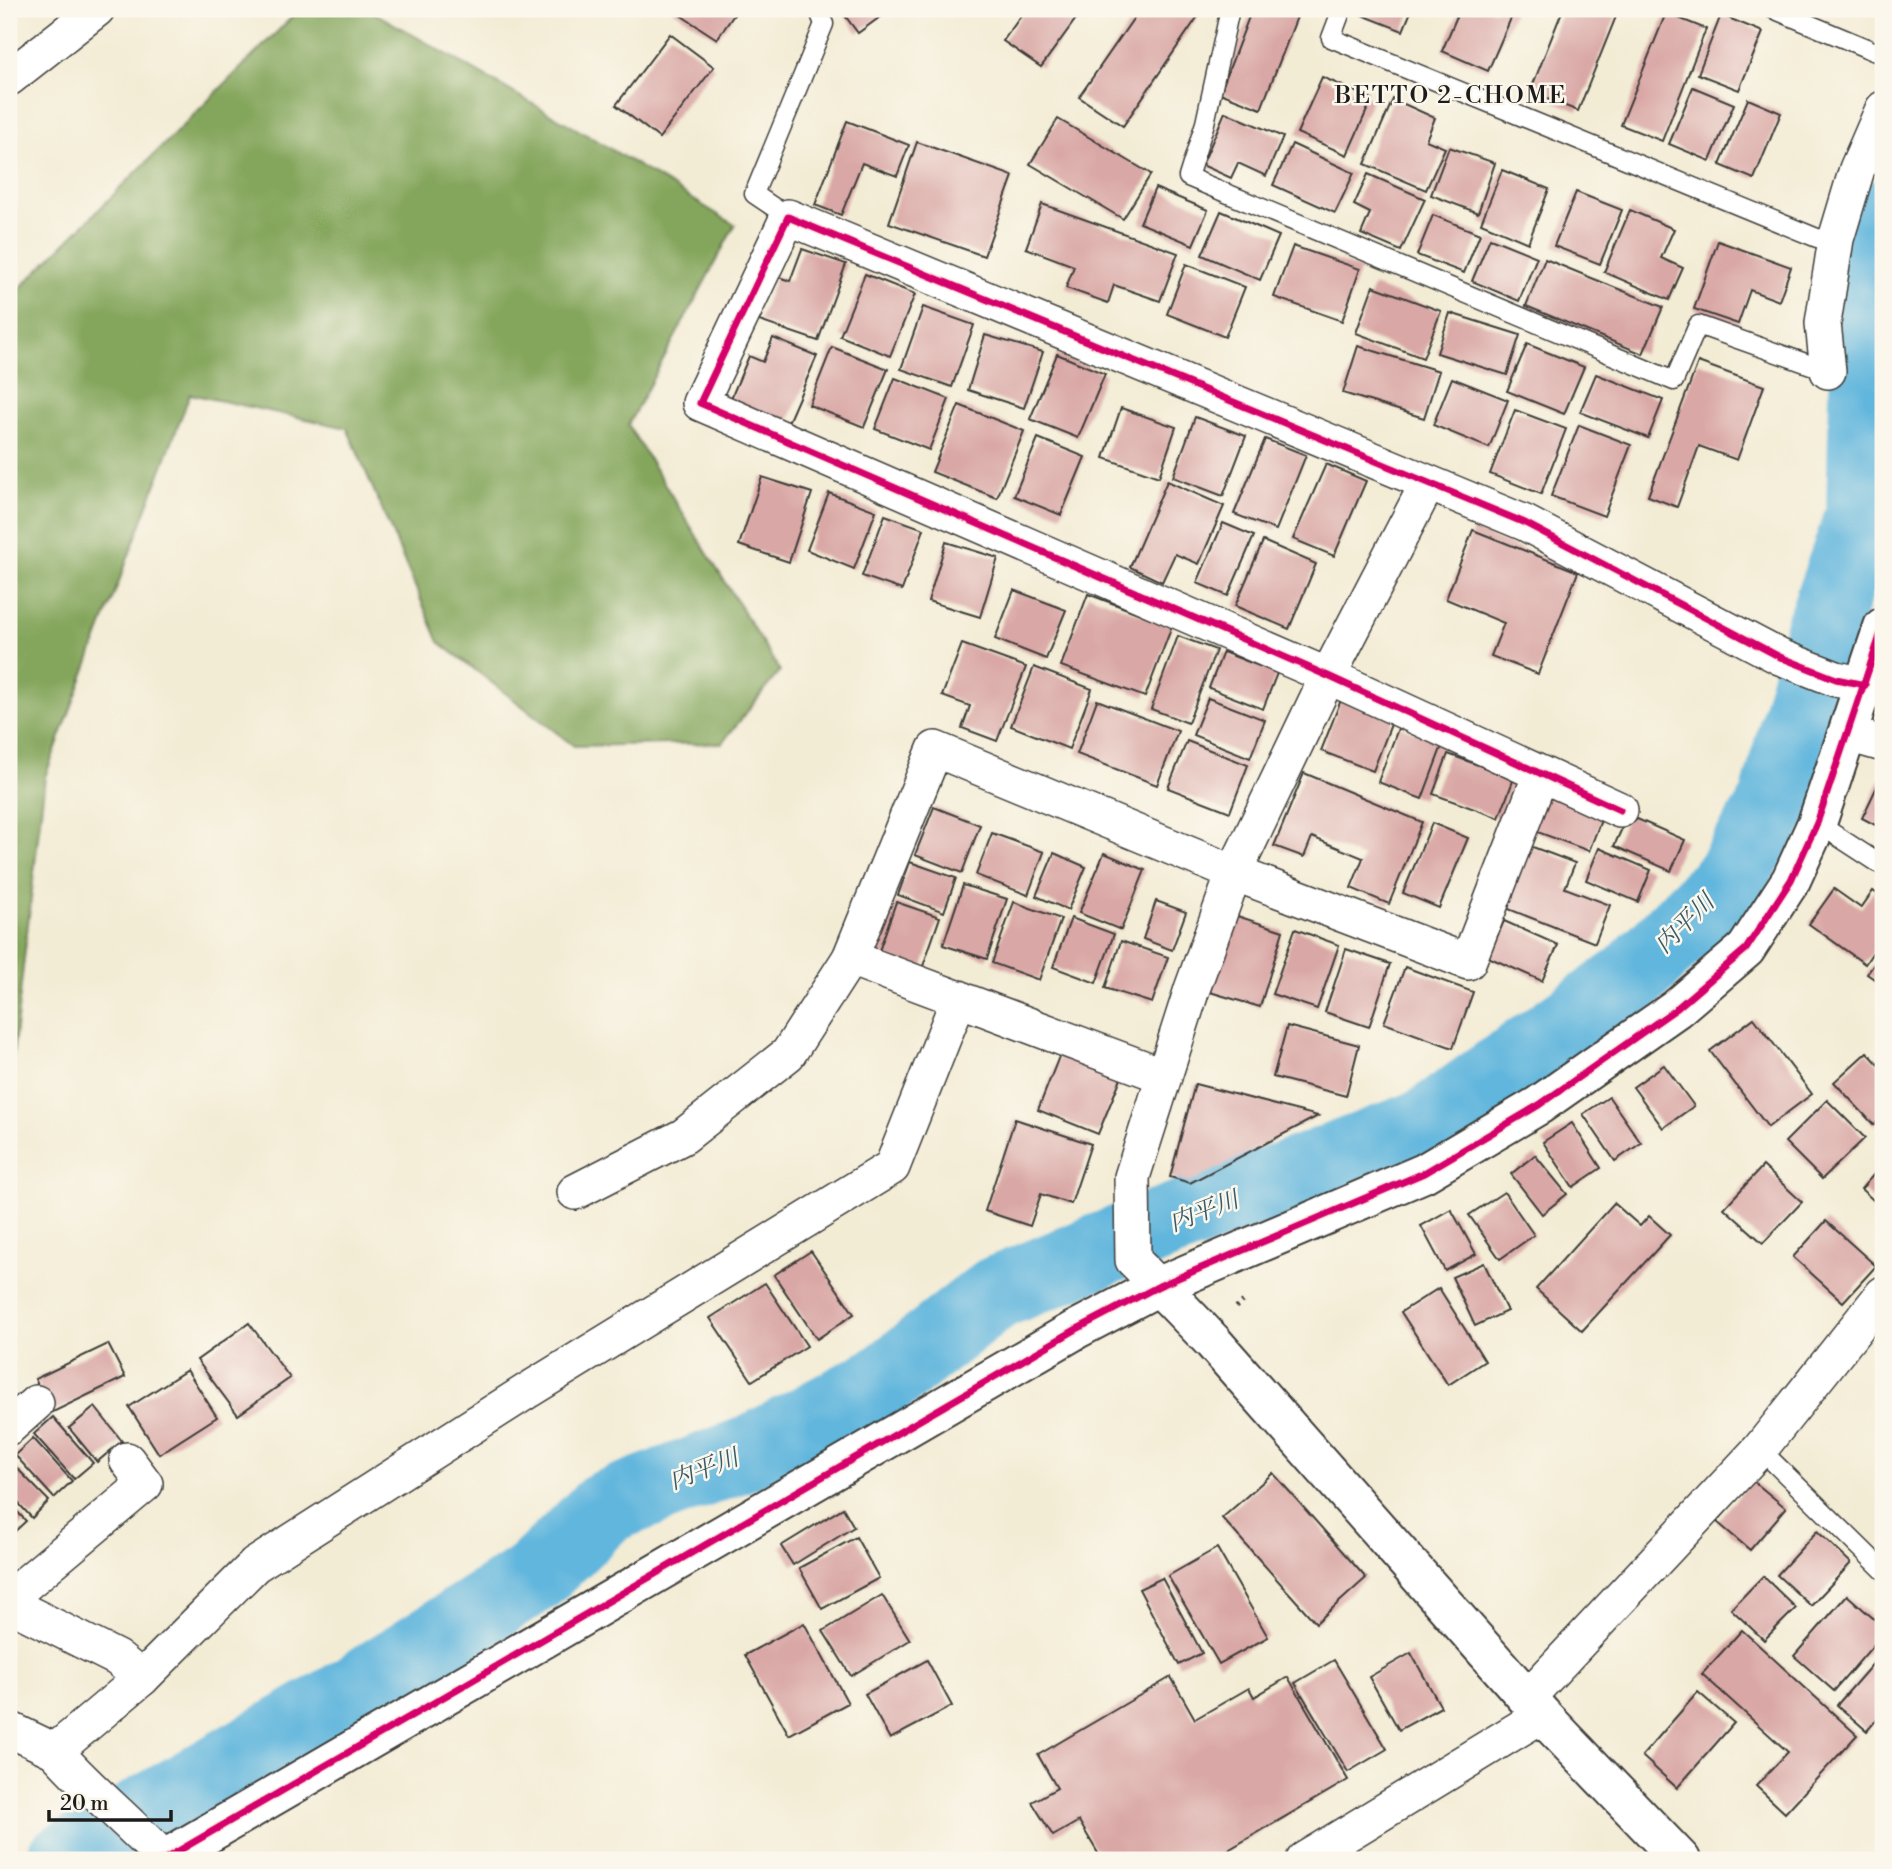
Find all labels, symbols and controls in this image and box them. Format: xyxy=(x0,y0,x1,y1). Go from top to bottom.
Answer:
district label: BETTO 2-CHOME xyxy=(1334,81,1567,111)
water label: 内平川 xyxy=(1649,886,1723,960)
water label: 内平川 xyxy=(1165,1184,1246,1239)
water label: 内平川 xyxy=(665,1442,746,1497)
scale bar xyxy=(49,1778,172,1822)
text: 20 m xyxy=(60,1791,109,1817)

